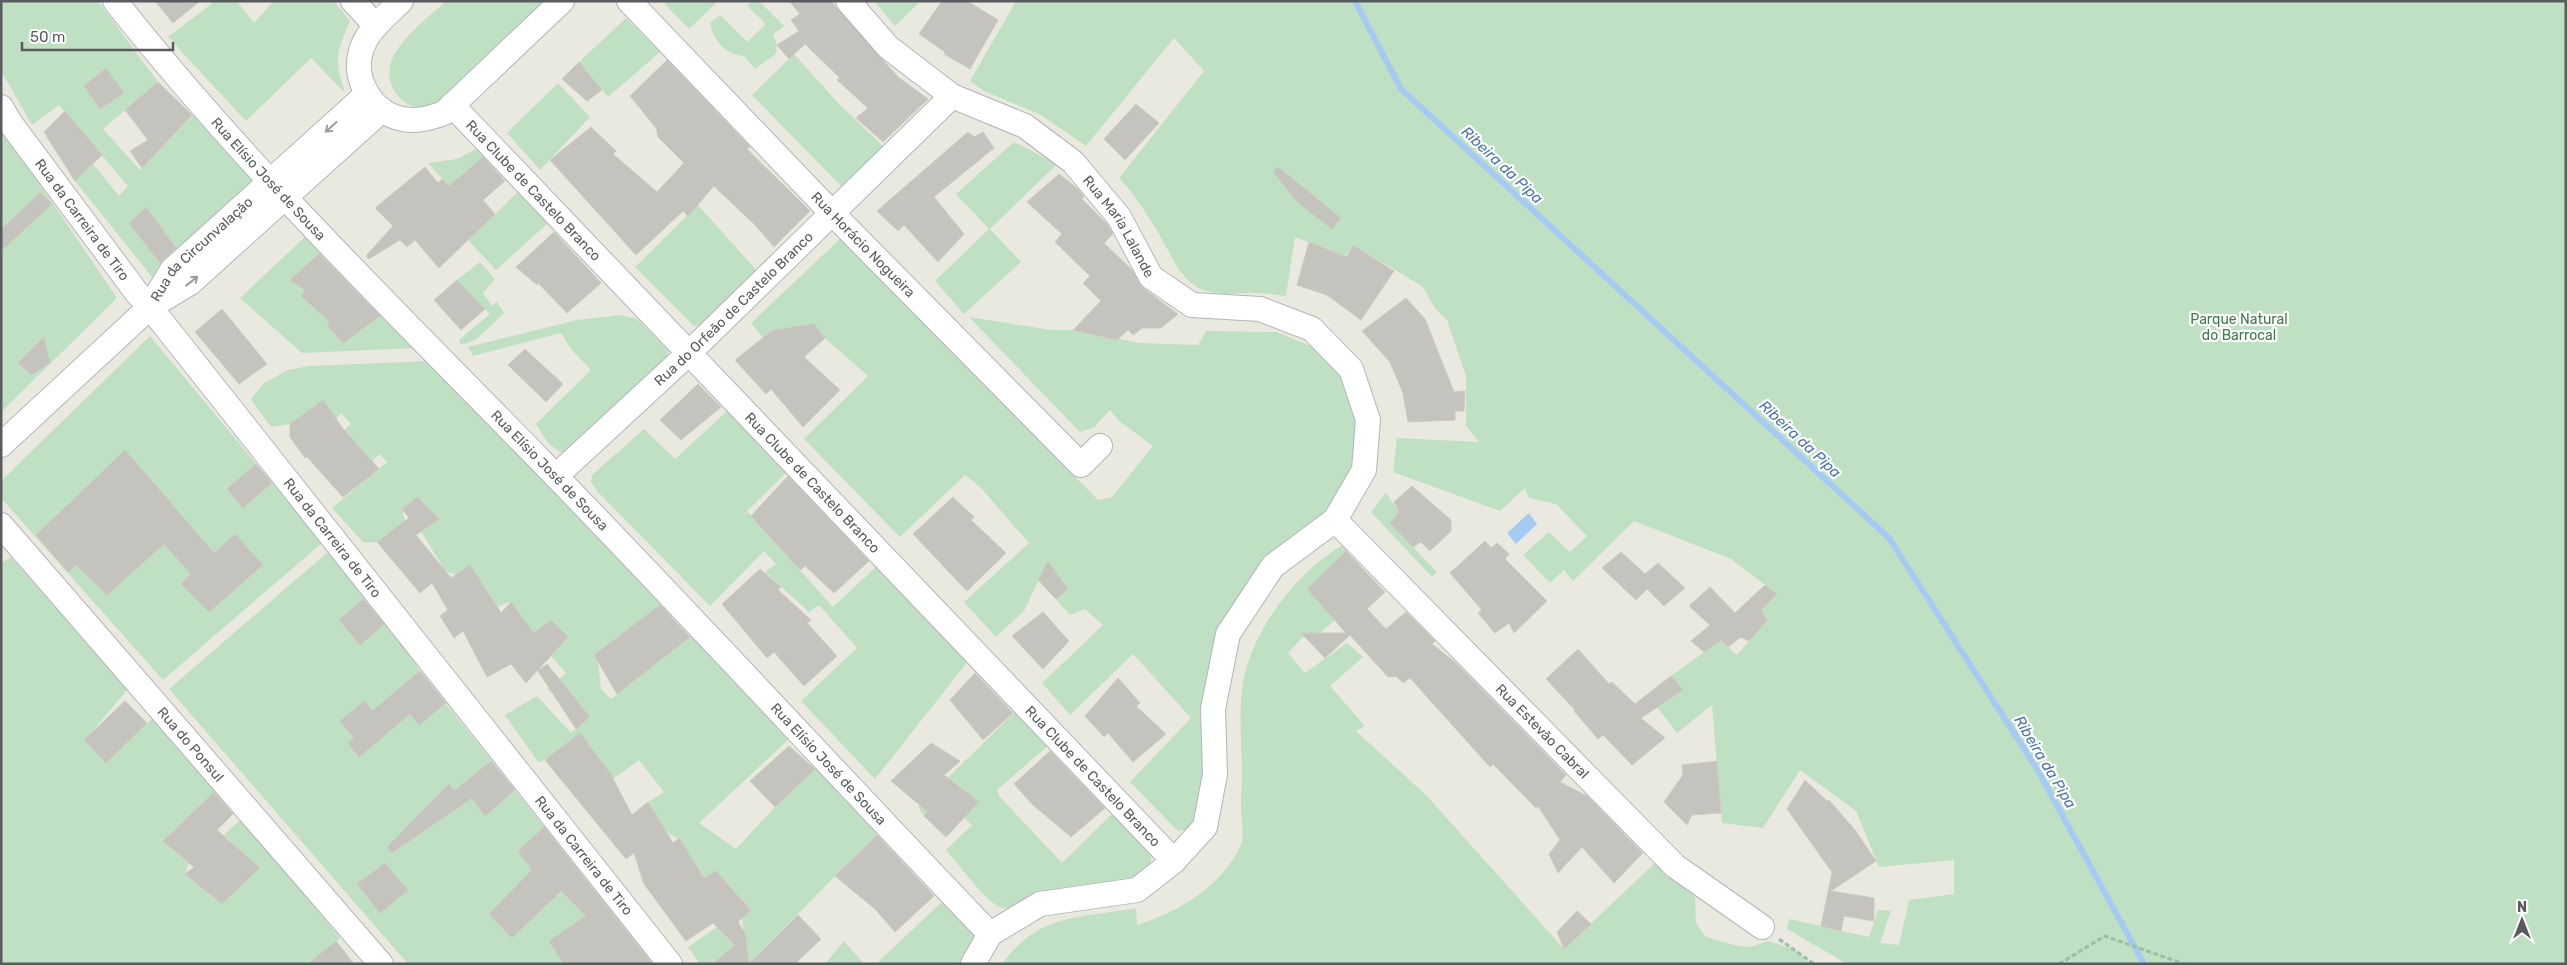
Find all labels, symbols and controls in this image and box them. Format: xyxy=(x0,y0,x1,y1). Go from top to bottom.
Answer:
scale bar xyxy=(22,20,174,52)
text: 50 m xyxy=(30,28,65,46)
street label: Rua Elísio José de Sousa xyxy=(208,114,329,244)
street label: Rua Clube de Castelo Branco xyxy=(462,116,605,264)
one-way arrow xyxy=(324,121,337,133)
water label: Ribeira da Pipa xyxy=(1457,123,1547,208)
street label: Rua da Carreira de Tiro xyxy=(31,155,133,284)
street label: Rua Maria Lalande xyxy=(1079,172,1158,281)
street label: Rua Horácio Nogueira xyxy=(808,188,919,301)
street label: Rua da Circunvalação xyxy=(147,193,256,304)
street label: Rua do Orfeão de Castelo Branco xyxy=(651,228,817,389)
one-way arrow xyxy=(185,276,198,287)
park label: Parque Natural do Barrocal xyxy=(2190,311,2288,344)
water label: Ribeira da Pipa xyxy=(1755,397,1845,482)
street label: Rua Elísio José de Sousa xyxy=(488,407,612,534)
street label: Rua Clube de Castelo Branco xyxy=(741,409,884,556)
street label: Rua da Carreira de Tiro xyxy=(280,475,385,601)
street label: Rua Estevão Cabral xyxy=(1492,680,1593,782)
street label: Rua Elísio José de Sousa xyxy=(767,699,890,828)
street label: Rua Clube de Castelo Branco xyxy=(1022,702,1164,850)
street label: Rua do Ponsul xyxy=(154,704,228,785)
water label: Ribeira da Pipa xyxy=(2010,712,2080,812)
street label: Rua da Carreira de Tiro xyxy=(532,792,636,918)
north arrow xyxy=(2497,895,2547,945)
text: N xyxy=(2517,899,2527,916)

